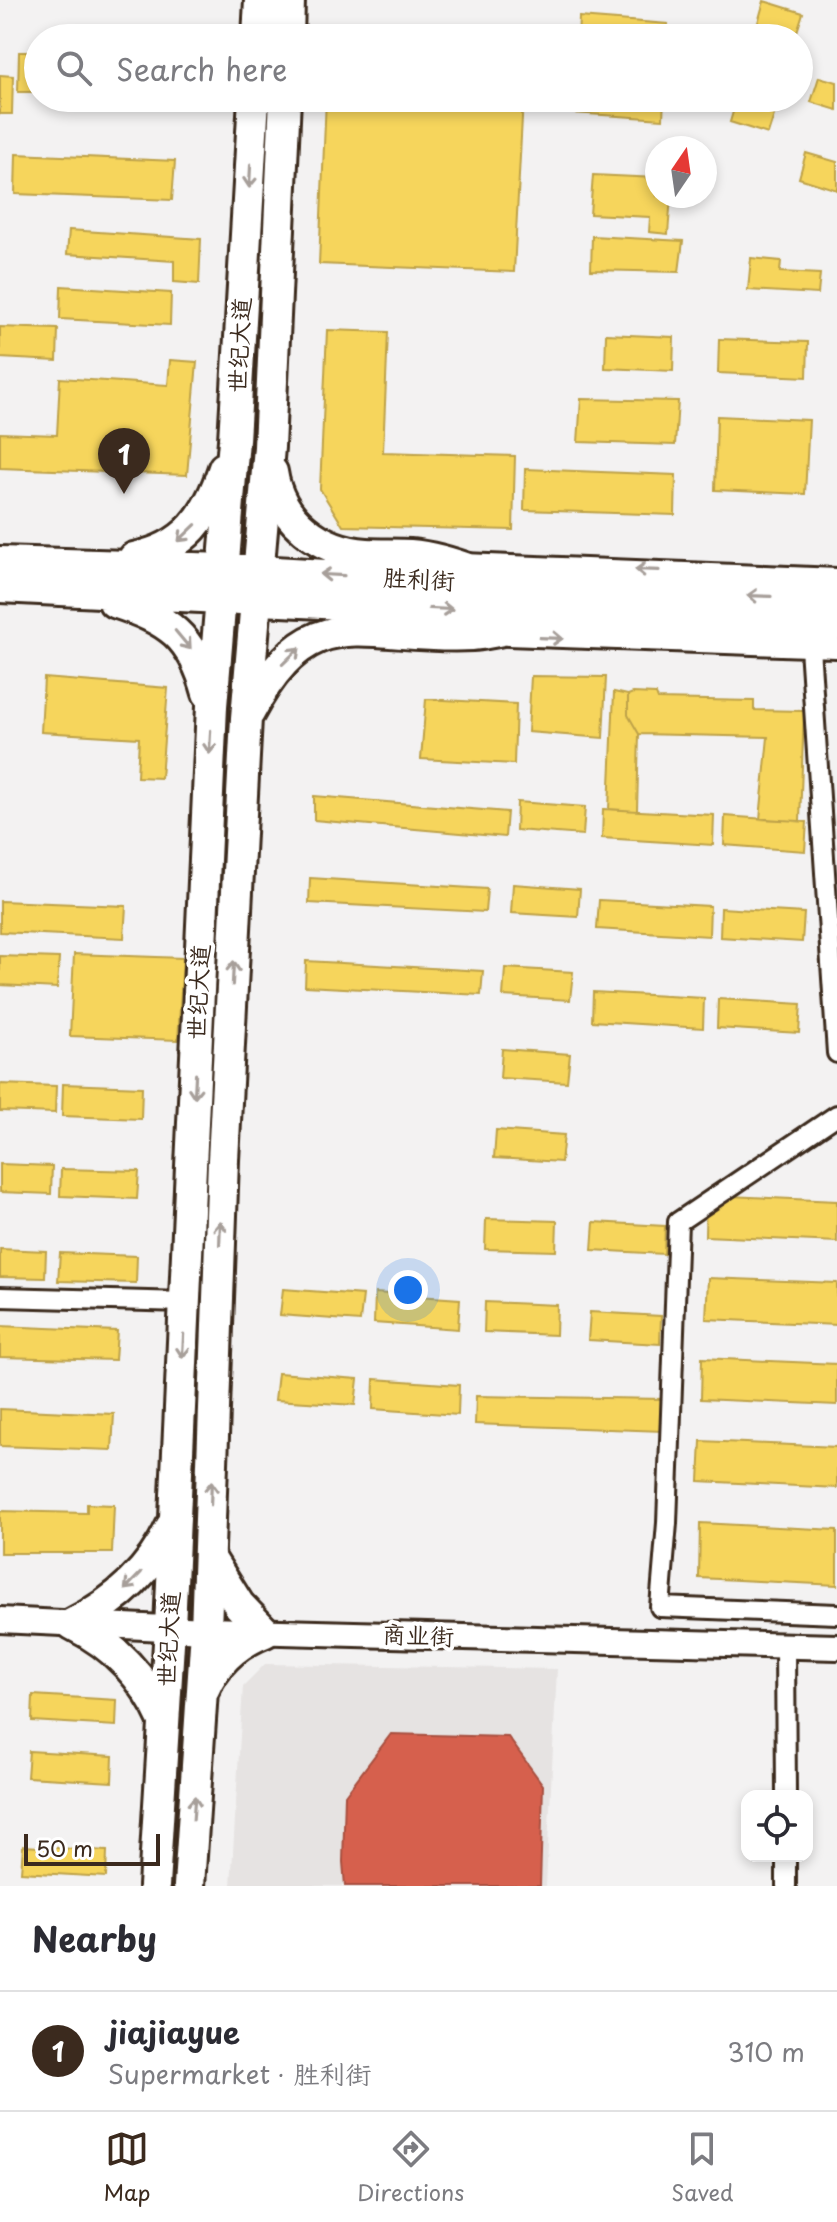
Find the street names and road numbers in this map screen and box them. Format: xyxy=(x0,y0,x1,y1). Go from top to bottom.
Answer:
street label: 世纪大道 xyxy=(218,296,258,394)
street label: 胜利街 xyxy=(382,558,456,598)
street label: 世纪大道 xyxy=(177,943,217,1041)
street label: 世纪大道 xyxy=(147,1590,187,1688)
street label: 商业街 xyxy=(381,1615,455,1653)

